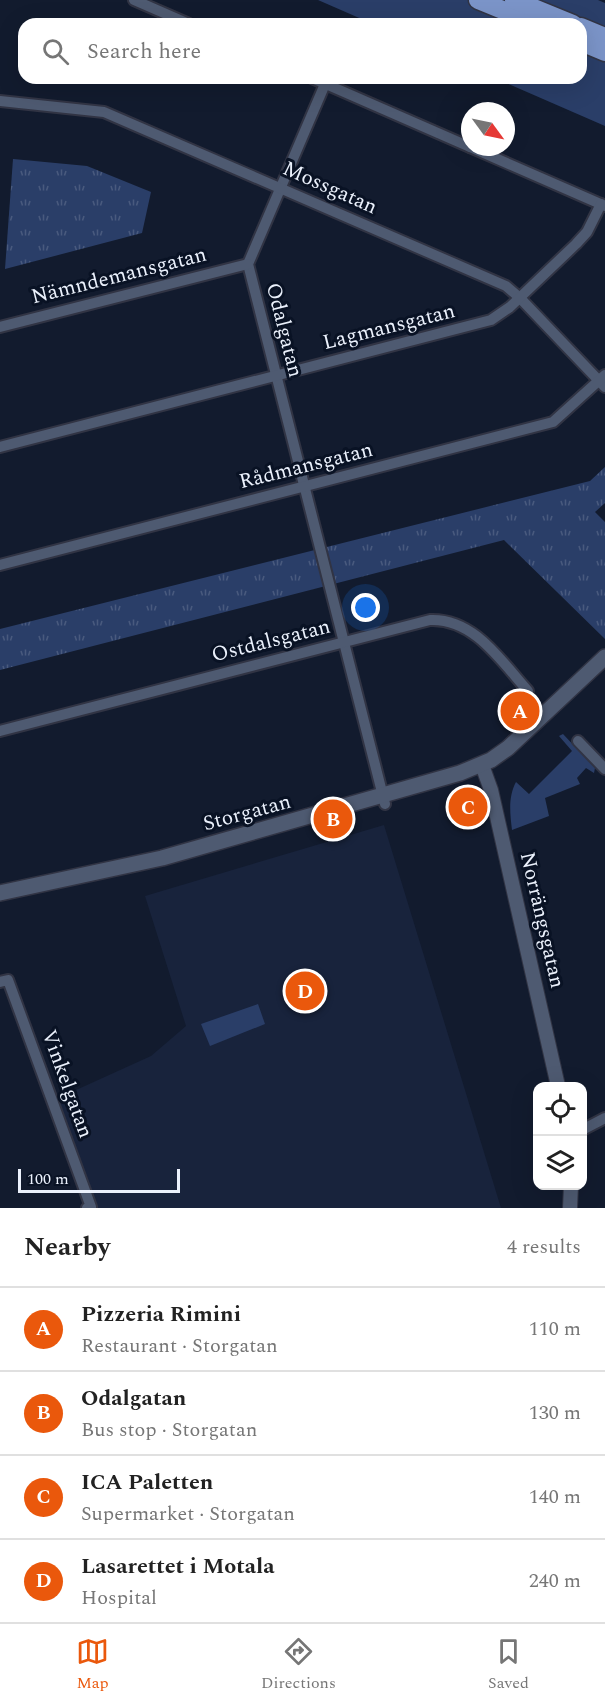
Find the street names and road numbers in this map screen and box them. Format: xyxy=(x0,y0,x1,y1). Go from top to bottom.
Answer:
street label: Mossgatan xyxy=(278,153,382,223)
street label: Nämndemansgatan xyxy=(28,239,210,313)
street label: Odalgatan xyxy=(257,279,311,381)
street label: Lagmansgatan xyxy=(319,295,459,359)
street label: Rådmansgatan xyxy=(236,434,376,498)
street label: Ostdalsgatan xyxy=(208,611,334,671)
street label: Storgatan xyxy=(199,786,295,840)
street label: Norrängsgatan xyxy=(511,849,573,991)
street label: Vinkelgatan xyxy=(33,1025,101,1143)

